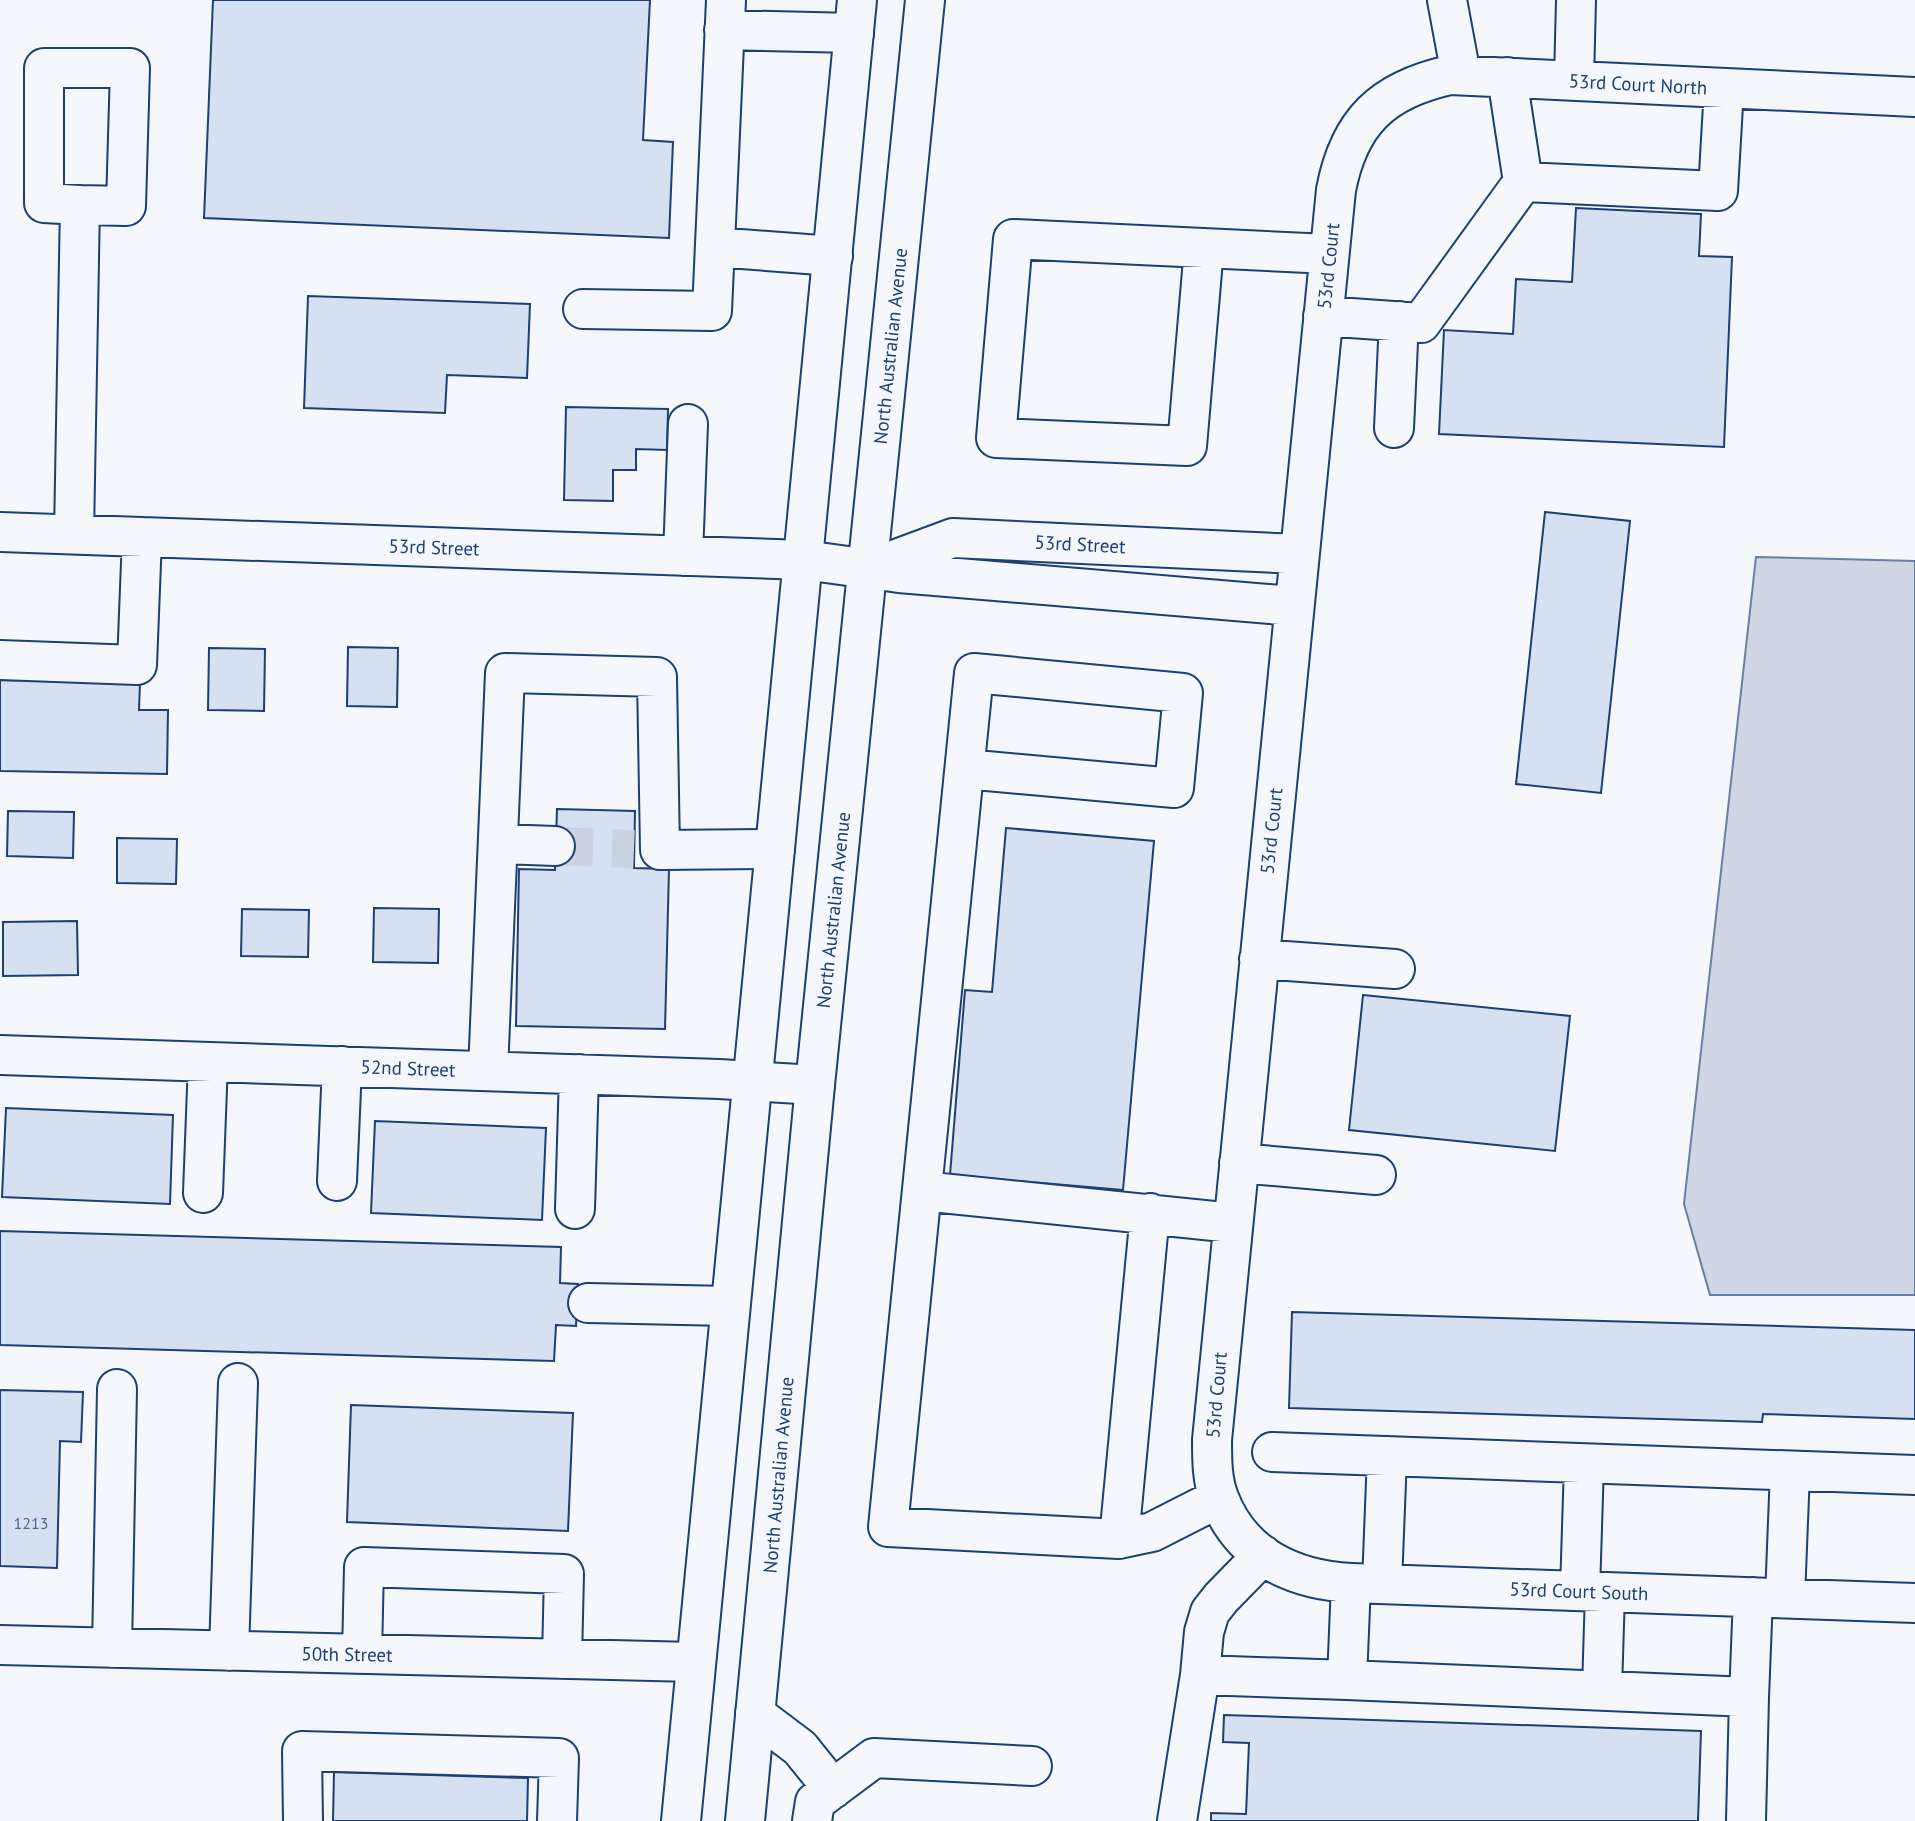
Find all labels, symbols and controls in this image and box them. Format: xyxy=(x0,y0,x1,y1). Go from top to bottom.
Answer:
street label: 53rd Court North xyxy=(1568,68,1708,100)
street label: 53rd Court xyxy=(1312,221,1345,310)
street label: North Australian Avenue xyxy=(868,247,912,445)
street label: 53rd Street xyxy=(1034,530,1127,558)
street label: 53rd Street xyxy=(388,533,480,561)
street label: 53rd Court xyxy=(1255,786,1288,875)
street label: North Australian Avenue xyxy=(811,811,855,1009)
street label: 52nd Street xyxy=(360,1054,456,1082)
street label: 53rd Court xyxy=(1200,1350,1232,1439)
street label: North Australian Avenue xyxy=(757,1376,799,1574)
house number: 1213 xyxy=(14,1513,48,1533)
street label: 53rd Court South xyxy=(1509,1577,1649,1605)
street label: 50th Street xyxy=(301,1641,393,1667)

